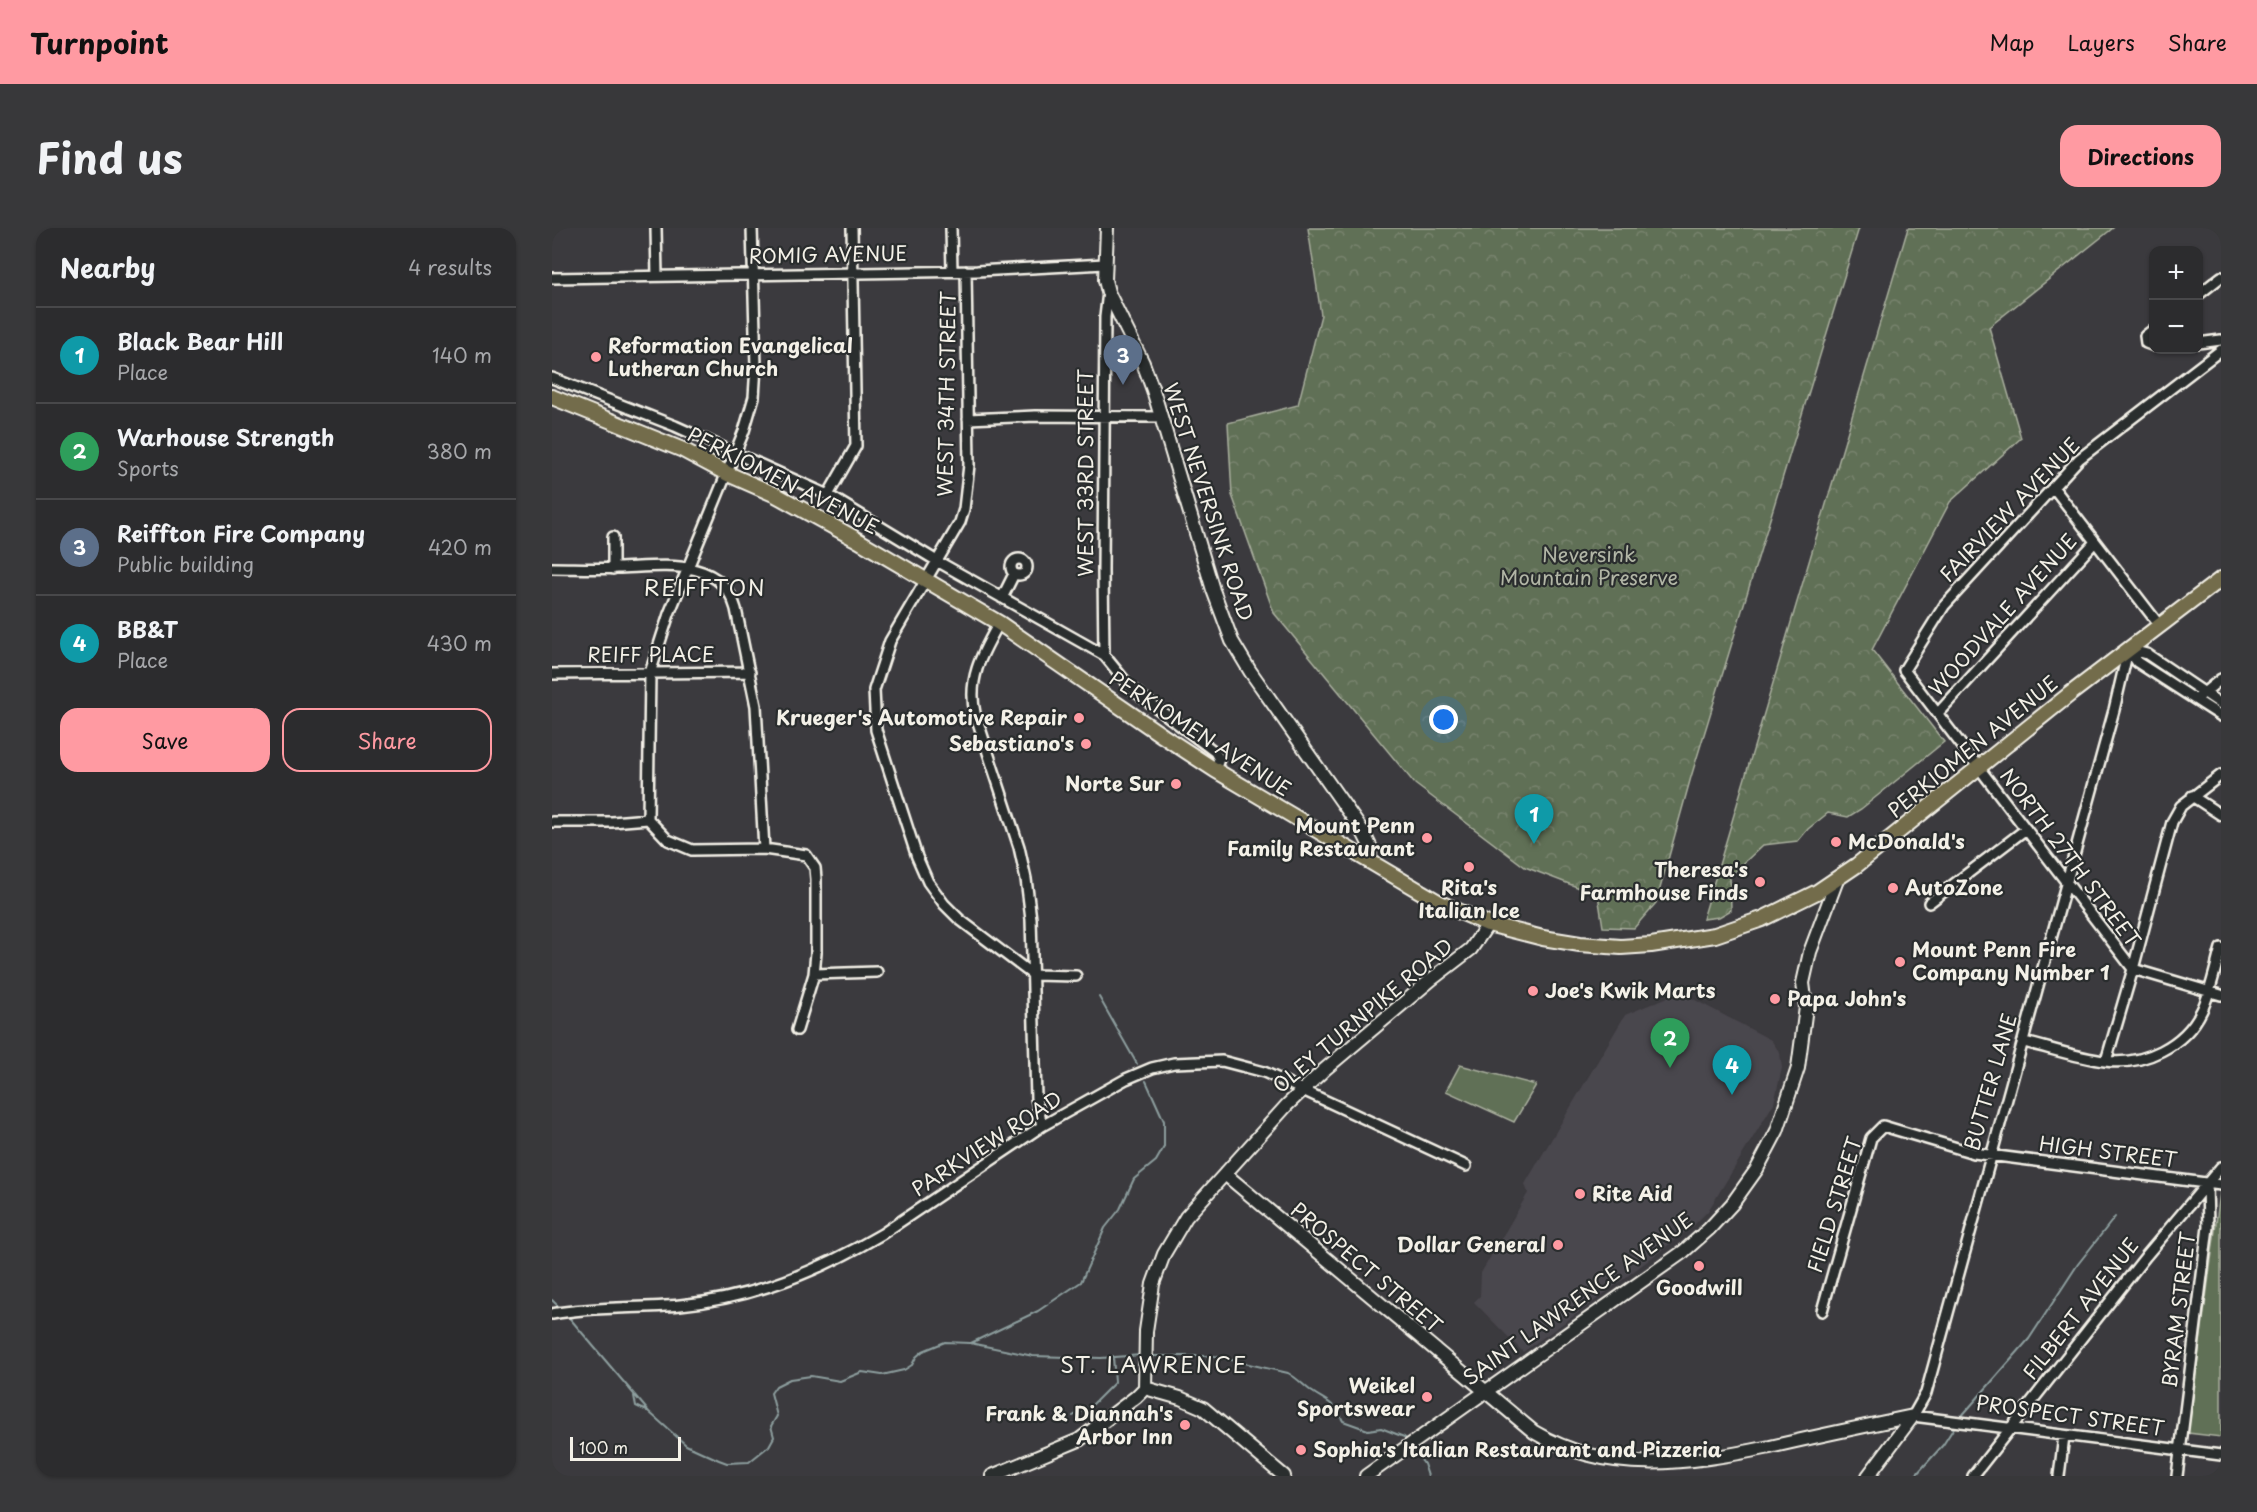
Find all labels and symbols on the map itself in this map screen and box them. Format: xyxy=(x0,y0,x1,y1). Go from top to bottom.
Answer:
street label: ROMIG AVENUE xyxy=(748,238,908,270)
street label: WEST 34TH STREET xyxy=(929,291,963,497)
place label: Reformation Evangelical Lutheran Church xyxy=(608,330,853,383)
pin: 3 xyxy=(1104,336,1142,385)
marker: Reformation Evangelical Lutheran Church xyxy=(589,350,603,364)
street label: WEST 33RD STREET xyxy=(1070,369,1100,577)
street label: WEST NEVERSINK ROAD xyxy=(1156,379,1262,625)
street label: PERKIOMEN AVENUE xyxy=(683,419,884,541)
street label: FAIRVIEW AVENUE xyxy=(1932,430,2086,588)
street label: WOODVALE AVENUE xyxy=(1921,526,2083,702)
park label: Neversink Mountain Preserve xyxy=(1500,539,1678,592)
district label: REIFFTON xyxy=(644,570,766,603)
street label: REIFF PLACE xyxy=(587,639,715,669)
street label: PERKIOMEN AVENUE xyxy=(1104,663,1297,803)
street label: PERKIOMEN AVENUE xyxy=(1881,668,2064,824)
place label: Krueger's Automotive Repair xyxy=(776,702,1068,732)
your location xyxy=(1429,705,1458,734)
marker: Krueger's Automotive Repair xyxy=(1072,711,1086,725)
place label: Sebastiano's xyxy=(949,728,1074,758)
marker: Sebastiano's xyxy=(1079,737,1093,751)
street label: NORTH 27TH STREET xyxy=(1993,762,2148,953)
place label: Norte Sur xyxy=(1065,768,1165,798)
marker: Norte Sur xyxy=(1169,777,1183,791)
pin: 1 xyxy=(1514,794,1554,844)
place label: Mount Penn Family Restaurant xyxy=(1227,810,1415,863)
place label: McDonald's xyxy=(1848,826,1965,856)
marker: Mount Penn Family Restaurant xyxy=(1420,831,1434,845)
marker: McDonald's xyxy=(1829,835,1843,849)
place label: Theresa's Farmhouse Finds xyxy=(1580,854,1748,907)
marker: Rita's Italian Ice xyxy=(1462,860,1476,874)
place label: Rita's Italian Ice xyxy=(1418,872,1520,925)
place label: AutoZone xyxy=(1905,872,2003,902)
marker: Theresa's Farmhouse Finds xyxy=(1753,875,1767,889)
marker: AutoZone xyxy=(1886,881,1900,895)
street label: OLEY TURNPIKE ROAD xyxy=(1266,931,1459,1100)
place label: Mount Penn Fire Company Number 1 xyxy=(1912,934,2110,987)
marker: Mount Penn Fire Company Number 1 xyxy=(1893,955,1907,969)
place label: Joe's Kwik Marts xyxy=(1545,975,1716,1005)
place label: Papa John's xyxy=(1787,983,1907,1013)
marker: Joe's Kwik Marts xyxy=(1526,984,1540,998)
marker: Papa John's xyxy=(1768,992,1782,1006)
street label: BUTTER LANE xyxy=(1956,1010,2024,1154)
pin: 2 xyxy=(1650,1018,1690,1068)
pin: 4 xyxy=(1712,1046,1752,1095)
street label: PARKVIEW ROAD xyxy=(905,1083,1068,1203)
street label: HIGH STREET xyxy=(2037,1128,2179,1174)
street label: FIELD STREET xyxy=(1799,1133,1869,1276)
place label: Rite Aid xyxy=(1592,1178,1673,1208)
marker: Rite Aid xyxy=(1573,1187,1587,1201)
street label: PROSPECT STREET xyxy=(1284,1195,1449,1340)
street label: SAINT LAWRENCE AVENUE xyxy=(1456,1204,1699,1392)
place label: Dollar General xyxy=(1397,1229,1546,1259)
street label: BYRAM STREET xyxy=(2154,1230,2202,1390)
street label: FILBERT AVENUE xyxy=(2015,1231,2145,1386)
marker: Dollar General xyxy=(1551,1238,1565,1252)
marker: Goodwill xyxy=(1692,1259,1706,1273)
place label: Goodwill xyxy=(1656,1272,1742,1302)
district label: ST. LAWRENCE xyxy=(1060,1347,1248,1380)
place label: Weikel Sportswear xyxy=(1297,1370,1416,1423)
street label: PROSPECT STREET xyxy=(1974,1387,2167,1443)
marker: Weikel Sportswear xyxy=(1420,1390,1434,1404)
place label: Frank & Diannah's Arbor Inn xyxy=(985,1398,1173,1451)
marker: Frank & Diannah's Arbor Inn xyxy=(1178,1418,1192,1432)
scale bar xyxy=(570,1434,681,1462)
place label: Sophia's Italian Restaurant and Pizzeria xyxy=(1313,1434,1722,1464)
marker: Sophia's Italian Restaurant and Pizzeria xyxy=(1294,1443,1308,1457)

